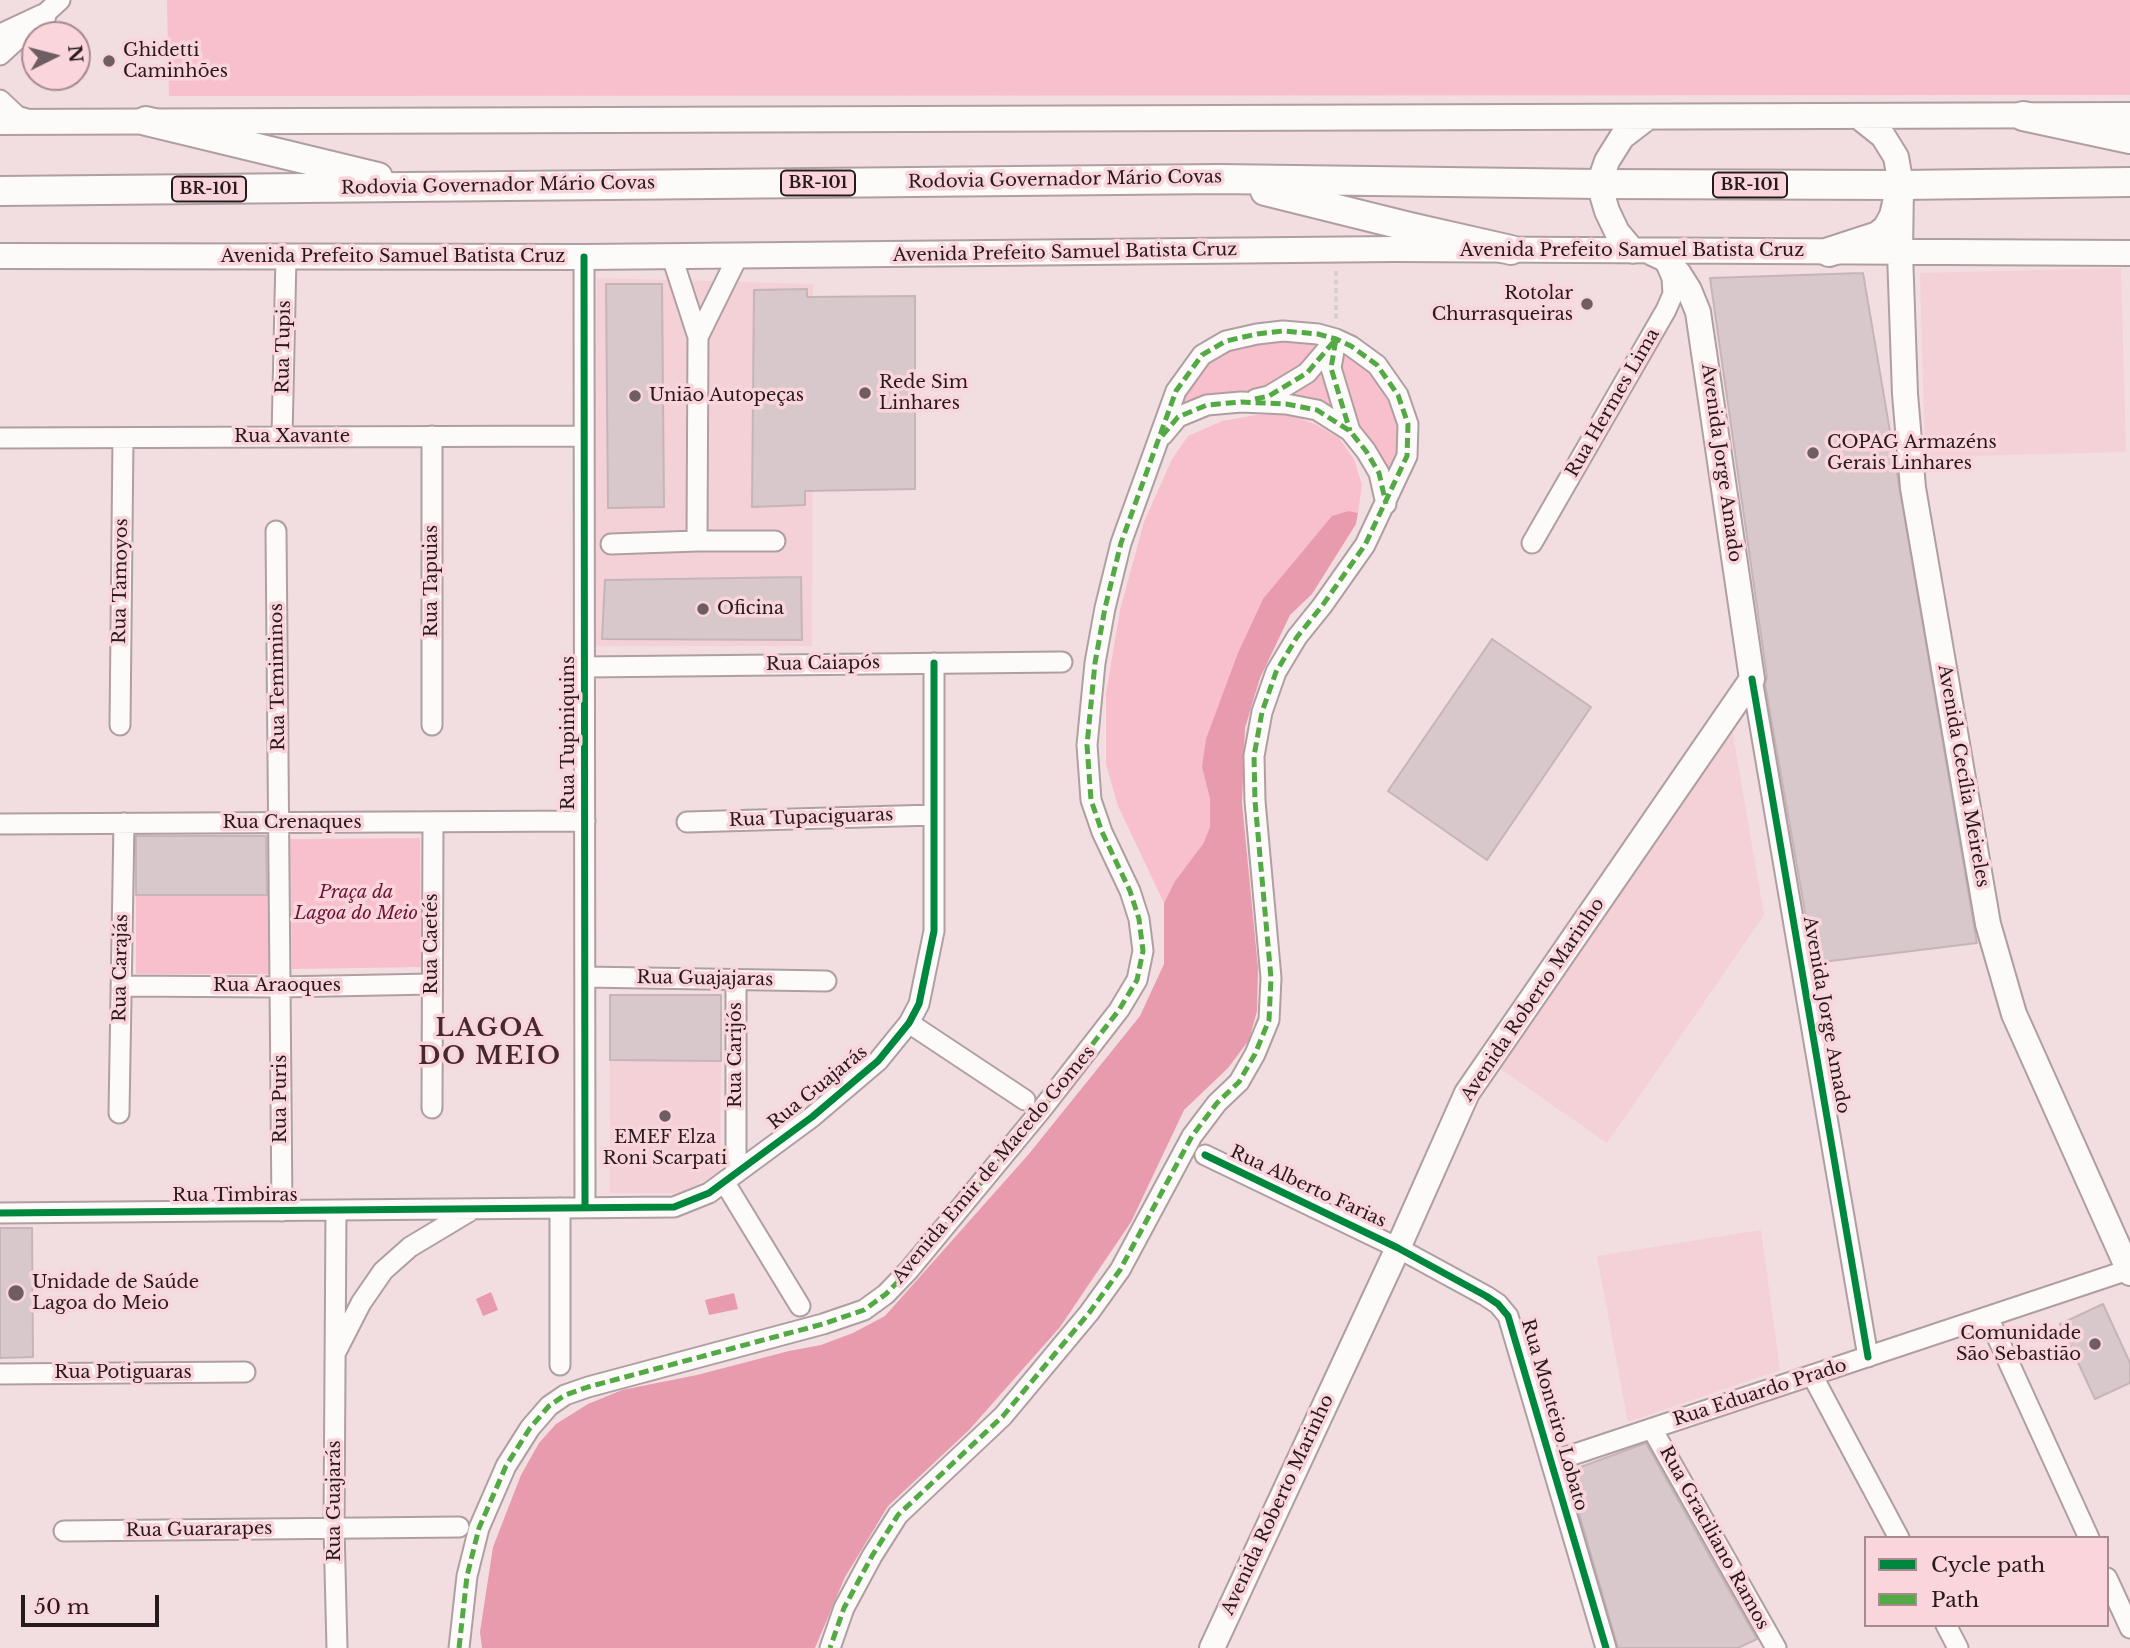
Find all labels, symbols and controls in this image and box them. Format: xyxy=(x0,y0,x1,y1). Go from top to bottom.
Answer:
north arrow xyxy=(21,21,91,91)
place label: Ghidetti Caminhões xyxy=(123,40,228,82)
text: N xyxy=(63,44,88,64)
marker: Ghidetti Caminhões xyxy=(101,53,117,69)
street label: Rodovia Governador Mário Covas xyxy=(908,166,1222,194)
road number: BR-101 xyxy=(781,170,855,196)
street label: Rodovia Governador Mário Covas xyxy=(341,172,655,200)
road number: BR-101 xyxy=(1713,172,1787,197)
road number: BR-101 xyxy=(172,176,246,202)
street label: Avenida Prefeito Samuel Batista Cruz xyxy=(893,239,1237,267)
street label: Avenida Prefeito Samuel Batista Cruz xyxy=(1460,240,1804,262)
street label: Avenida Prefeito Samuel Batista Cruz xyxy=(221,246,565,268)
place label: Rotolar Churrasqueiras xyxy=(1432,283,1573,326)
marker: Rotolar Churrasqueiras xyxy=(1579,296,1595,312)
street label: Rua Tupis xyxy=(272,300,296,394)
street label: Rua Hermes Lima xyxy=(1562,325,1664,481)
street label: Avenida Jorge Amado xyxy=(1696,363,1746,563)
place label: Rede Sim Linhares xyxy=(879,372,968,414)
place label: União Autopeças xyxy=(649,385,804,407)
marker: Rede Sim Linhares xyxy=(857,385,873,401)
marker: União Autopeças xyxy=(627,388,643,404)
street label: Rua Xavante xyxy=(234,426,350,448)
place label: COPAG Armazéns Gerais Linhares xyxy=(1827,432,1997,474)
marker: COPAG Armazéns Gerais Linhares xyxy=(1805,445,1821,461)
street label: Rua Tamoyos xyxy=(109,518,133,644)
street label: Rua Tapuias xyxy=(421,525,443,637)
place label: Oficina xyxy=(717,598,784,620)
marker: Oficina xyxy=(695,601,711,617)
street label: Rua Temiminos xyxy=(266,603,290,751)
street label: Rua Caiapós xyxy=(766,652,880,676)
street label: Rua Tupiniquins xyxy=(558,656,580,810)
street label: Avenida Cecília Meireles xyxy=(1933,663,1993,889)
street label: Rua Tupaciguaras xyxy=(728,804,894,832)
street label: Rua Crenaques xyxy=(222,812,362,834)
park label: Praça da Lagoa do Meio xyxy=(294,882,418,924)
street label: Rua Caetés xyxy=(421,893,443,995)
street label: Avenida Roberto Marinho xyxy=(1457,894,1609,1106)
street label: Rua Carajás xyxy=(109,914,133,1022)
street label: Avenida Jorge Amado xyxy=(1798,915,1854,1115)
street label: Rua Guajajaras xyxy=(636,967,774,991)
street label: Rua Araoques xyxy=(213,975,341,997)
street label: Rua Carijós xyxy=(725,1002,747,1108)
district label: LAGOA DO MEIO xyxy=(419,1015,561,1071)
street label: Rua Guajarás xyxy=(764,1041,872,1135)
street label: Avenida Emir de Macedo Gomes xyxy=(888,1042,1100,1288)
street label: Rua Puris xyxy=(270,1055,292,1143)
marker: EMEF Elza Roni Scarpati xyxy=(657,1108,673,1124)
place label: EMEF Elza Roni Scarpati xyxy=(603,1127,727,1170)
street label: Rua Alberto Farias xyxy=(1226,1141,1390,1233)
street label: Rua Timbiras xyxy=(172,1185,298,1207)
place label: Unidade de Saúde Lagoa do Meio xyxy=(32,1272,199,1314)
marker: Unidade de Saúde Lagoa do Meio xyxy=(6,1283,26,1303)
street label: Rua Monteiro Lobato xyxy=(1516,1317,1592,1513)
place label: Comunidade São Sebastião xyxy=(1956,1323,2081,1366)
marker: Comunidade São Sebastião xyxy=(2087,1336,2103,1352)
street label: Rua Eduardo Prado xyxy=(1671,1355,1849,1431)
street label: Rua Potiguaras xyxy=(54,1362,192,1384)
street label: Avenida Roberto Marinho xyxy=(1217,1391,1339,1619)
street label: Rua Guajarás xyxy=(324,1440,346,1562)
street label: Rua Graciliano Ramos xyxy=(1655,1443,1773,1633)
street label: Rua Guararapes xyxy=(125,1518,273,1542)
legend xyxy=(1864,1536,2109,1627)
text: Cycle path xyxy=(1931,1552,2045,1578)
scale bar xyxy=(24,1582,163,1626)
text: Path xyxy=(1931,1587,1979,1613)
text: 50 m xyxy=(34,1594,89,1620)

